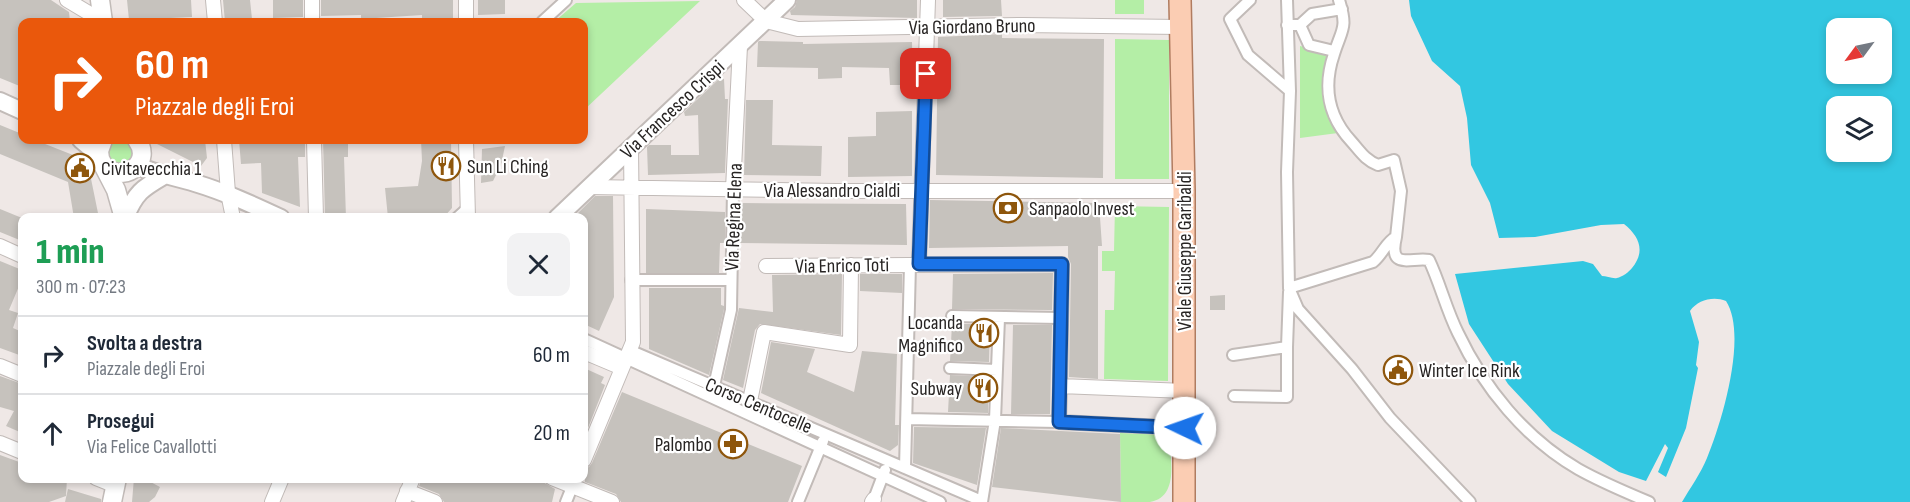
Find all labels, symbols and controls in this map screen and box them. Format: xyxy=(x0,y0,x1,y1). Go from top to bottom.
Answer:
street label: Via Giordano Bruno xyxy=(908,14,1036,40)
north arrow xyxy=(1826,18,1892,84)
map controls xyxy=(1826,18,1892,162)
text: 60 m xyxy=(135,40,209,91)
icon: right xyxy=(36,42,114,120)
pin xyxy=(900,48,951,99)
street label: Via Francesco Crispi xyxy=(616,55,730,164)
icon: arrive xyxy=(909,57,942,90)
text: Piazzale degli Eroi xyxy=(135,91,294,123)
button: layers xyxy=(1826,96,1892,162)
restaurant icon: Sun Li Ching xyxy=(430,150,462,182)
public building icon: Civitavecchia 1 xyxy=(64,152,96,184)
place label: Sun Li Ching xyxy=(467,155,548,179)
place label: Civitavecchia 1 xyxy=(101,157,201,181)
street label: Via Regina Elena xyxy=(720,163,748,271)
street label: Viale Giuseppe Garibaldi xyxy=(1173,171,1197,331)
street label: Via Alessandro Cialdi xyxy=(764,179,900,203)
bank icon: Sanpaolo Invest xyxy=(992,192,1024,224)
place label: Sanpaolo Invest xyxy=(1029,197,1135,221)
text: 1 min xyxy=(36,231,104,274)
button: close xyxy=(507,233,570,296)
street label: Via Enrico Toti xyxy=(795,253,889,279)
text: 300 m · 07:23 xyxy=(36,275,126,299)
place label: Locanda Magnifico xyxy=(898,311,963,358)
restaurant icon: Locanda Magnifico xyxy=(968,317,1000,349)
text: Svolta a destra xyxy=(87,330,202,357)
icon: right xyxy=(36,339,69,372)
text: 60 m xyxy=(533,342,570,369)
public building icon: Winter Ice Rink xyxy=(1382,354,1414,386)
text: Piazzale degli Eroi xyxy=(87,357,205,381)
place label: Winter Ice Rink xyxy=(1419,359,1520,383)
restaurant icon: Subway xyxy=(967,372,999,404)
street label: Corso Centocelle xyxy=(702,373,816,439)
place label: Subway xyxy=(911,377,962,401)
position arrow xyxy=(1153,396,1217,460)
text: Prosegui xyxy=(87,408,154,435)
icon: ahead xyxy=(36,417,69,450)
text: 20 m xyxy=(534,420,570,447)
pharmacy icon: Palombo xyxy=(717,428,749,460)
place label: Palombo xyxy=(655,433,712,457)
text: Via Felice Cavallotti xyxy=(87,435,217,459)

